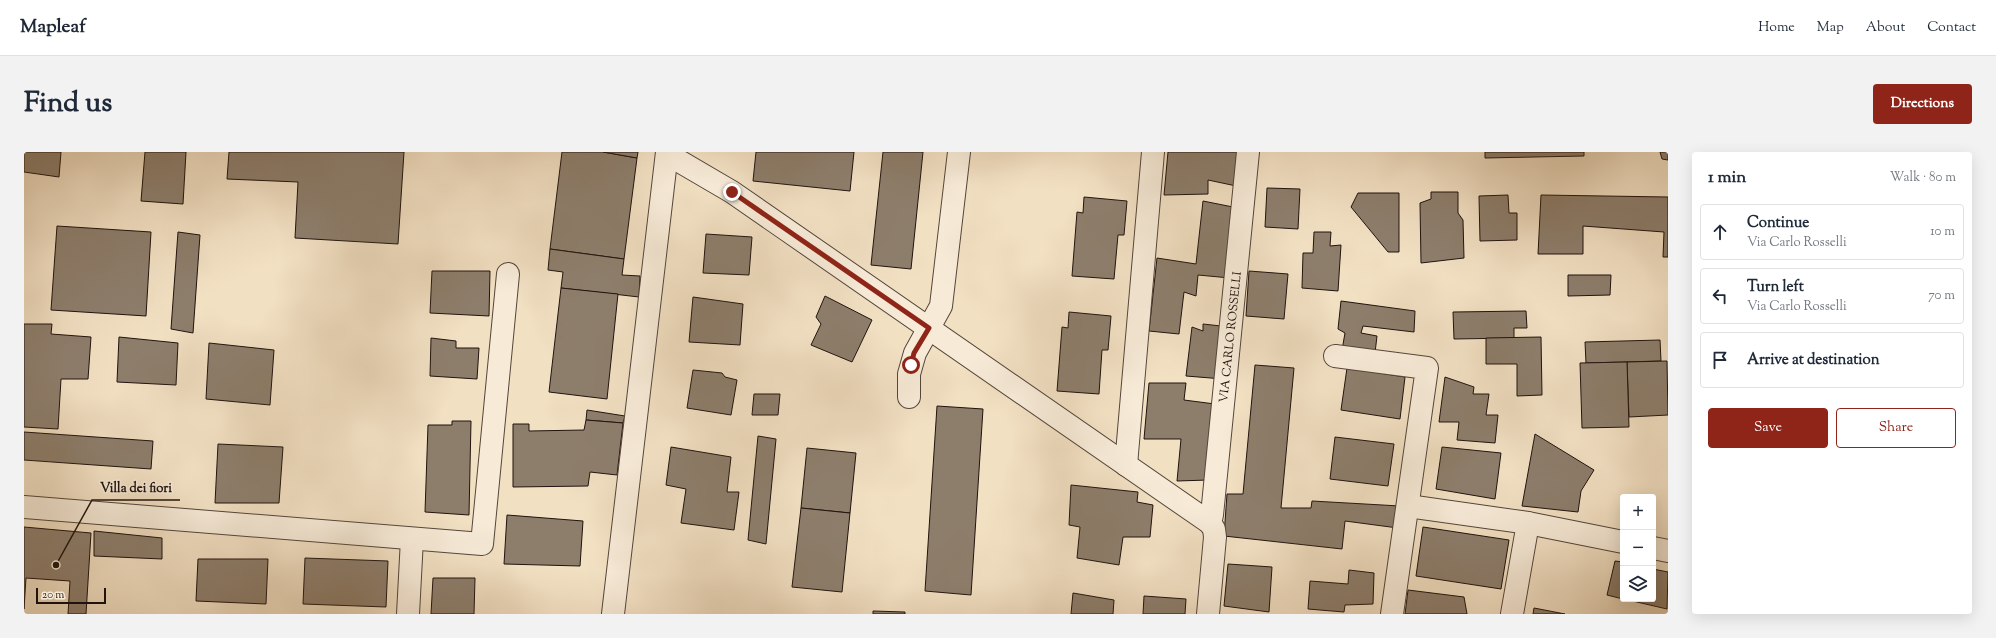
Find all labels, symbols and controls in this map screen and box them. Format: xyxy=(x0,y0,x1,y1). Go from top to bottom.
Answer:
text: Mapleaf xyxy=(20,14,86,41)
text: Home xyxy=(1758,18,1795,38)
text: Map xyxy=(1817,18,1844,38)
text: About xyxy=(1866,18,1905,38)
text: Contact xyxy=(1927,18,1976,38)
text: Find us xyxy=(24,84,112,124)
button: Directions xyxy=(1873,84,1972,124)
text: 1 min xyxy=(1708,166,1746,190)
text: Walk · 80 m xyxy=(1890,169,1956,187)
route end xyxy=(723,183,741,201)
text: Continue xyxy=(1747,213,1809,234)
icon: ahead xyxy=(1709,221,1731,243)
text: 10 m xyxy=(1930,223,1955,241)
text: Via Carlo Rosselli xyxy=(1747,234,1847,252)
street label: VIA CARLO ROSSELLI xyxy=(1215,271,1247,404)
text: Turn left xyxy=(1747,277,1804,298)
icon: left xyxy=(1709,285,1731,307)
text: 70 m xyxy=(1928,287,1955,305)
text: Via Carlo Rosselli xyxy=(1747,298,1847,316)
icon: arrive xyxy=(1709,349,1731,371)
text: Arrive at destination xyxy=(1747,350,1880,371)
route start xyxy=(902,356,920,374)
button: Save xyxy=(1708,408,1828,448)
button: Share xyxy=(1836,408,1956,448)
callout: Villa dei fiori xyxy=(92,475,180,500)
text: Villa dei fiori xyxy=(100,480,172,498)
map controls xyxy=(1620,494,1656,602)
button: + xyxy=(1620,494,1656,530)
button: − xyxy=(1620,530,1656,566)
button: layers xyxy=(1620,566,1656,602)
scale bar xyxy=(36,586,106,605)
text: 20 m xyxy=(42,587,64,603)

